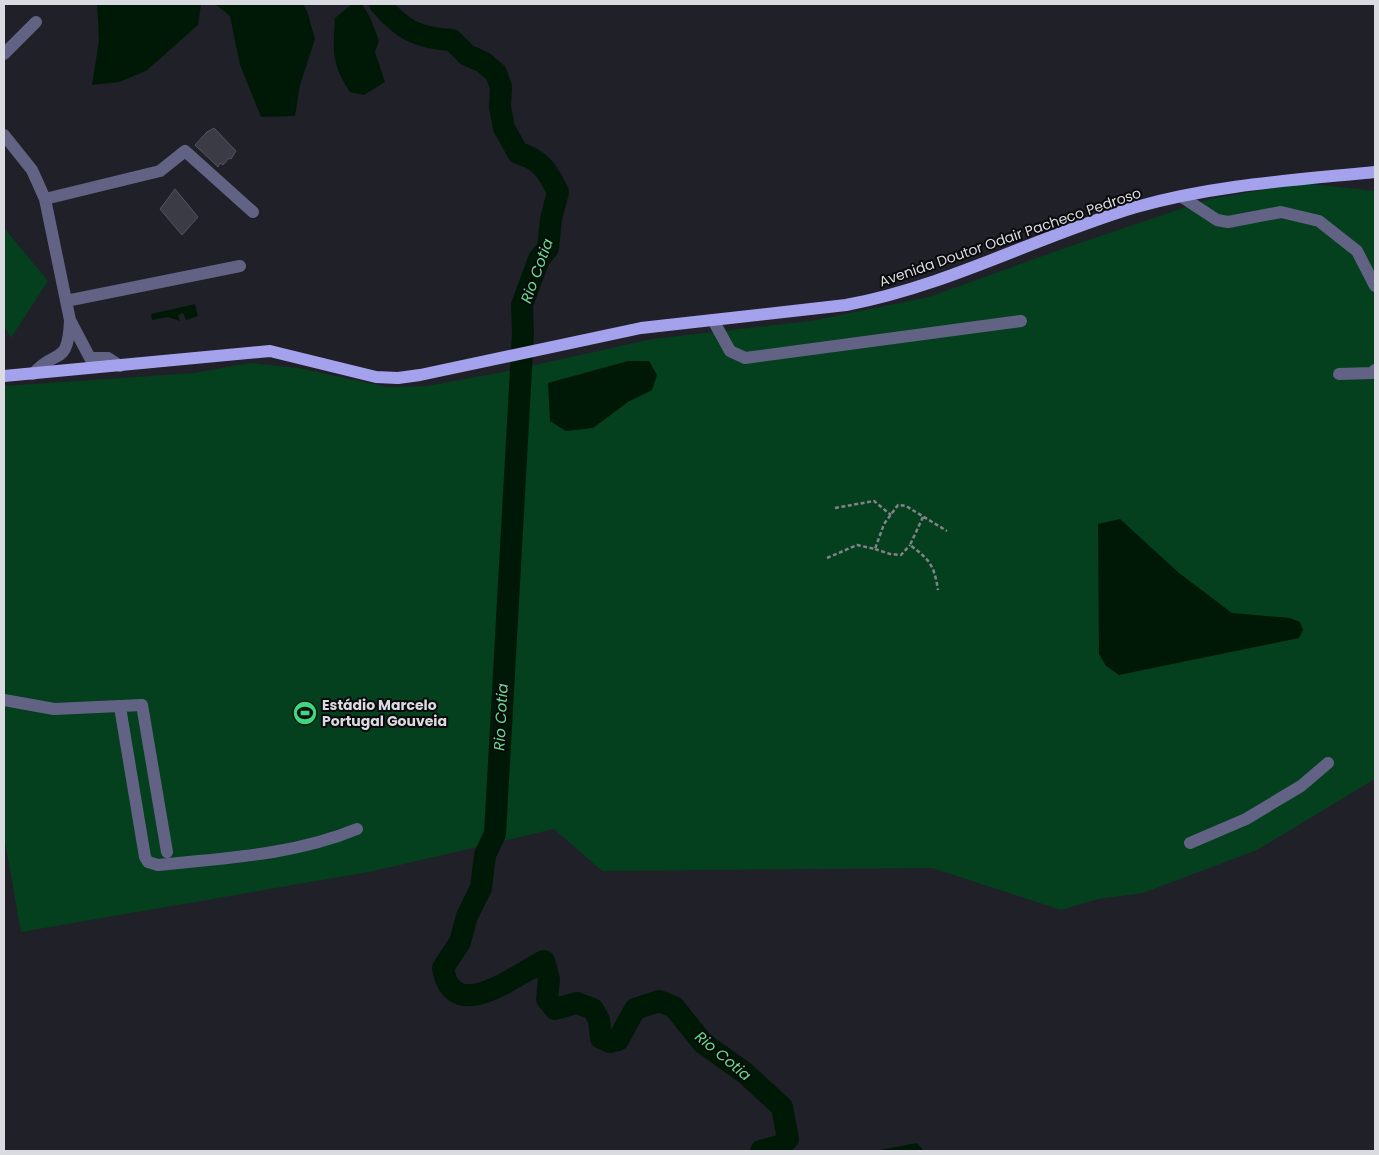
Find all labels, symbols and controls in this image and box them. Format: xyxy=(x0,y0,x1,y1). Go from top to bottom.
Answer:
street label: Avenida Doutor Odair Pacheco Pedroso xyxy=(876,183,1144,291)
water label: Rio Cotia xyxy=(515,236,558,306)
water label: Rio Cotia xyxy=(488,683,513,751)
place label: Estádio Marcelo Portugal Gouveia xyxy=(322,695,447,731)
sports icon: Estádio Marcelo Portugal Gouveia xyxy=(292,700,318,726)
water label: Rio Cotia xyxy=(691,1026,756,1085)

